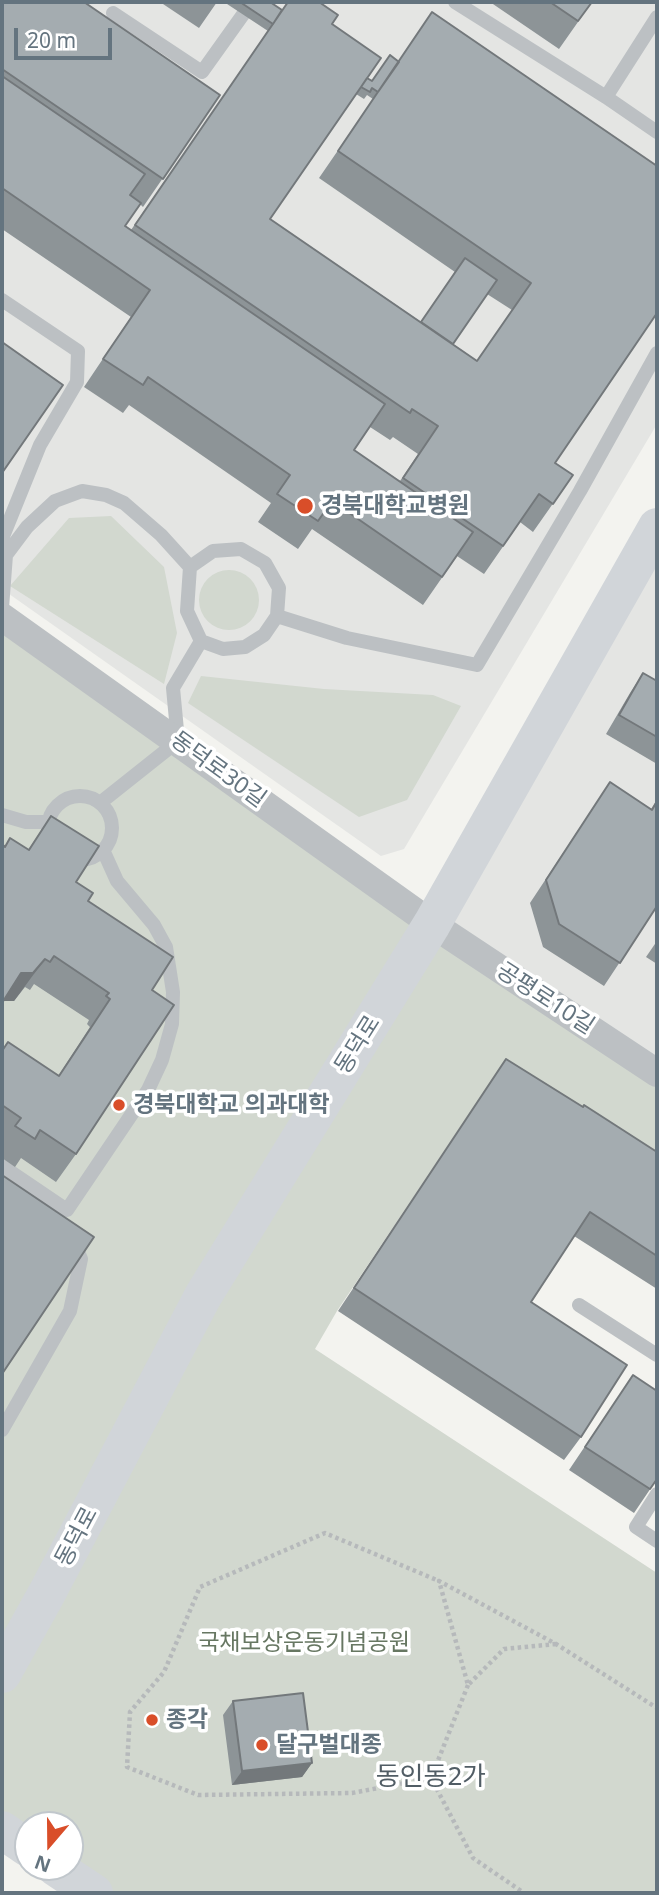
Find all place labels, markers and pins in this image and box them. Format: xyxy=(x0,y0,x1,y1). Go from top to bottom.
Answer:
place label: 경북대학교병원 xyxy=(321,492,469,520)
marker: 경북대학교병원 xyxy=(295,496,315,516)
place label: 경북대학교 의과대학 xyxy=(133,1091,329,1119)
marker: 경북대학교 의과대학 xyxy=(111,1097,127,1113)
place label: 종각 xyxy=(166,1706,208,1734)
marker: 종각 xyxy=(144,1712,160,1728)
place label: 달구벌대종 xyxy=(276,1731,382,1759)
marker: 달구벌대종 xyxy=(254,1737,270,1753)

